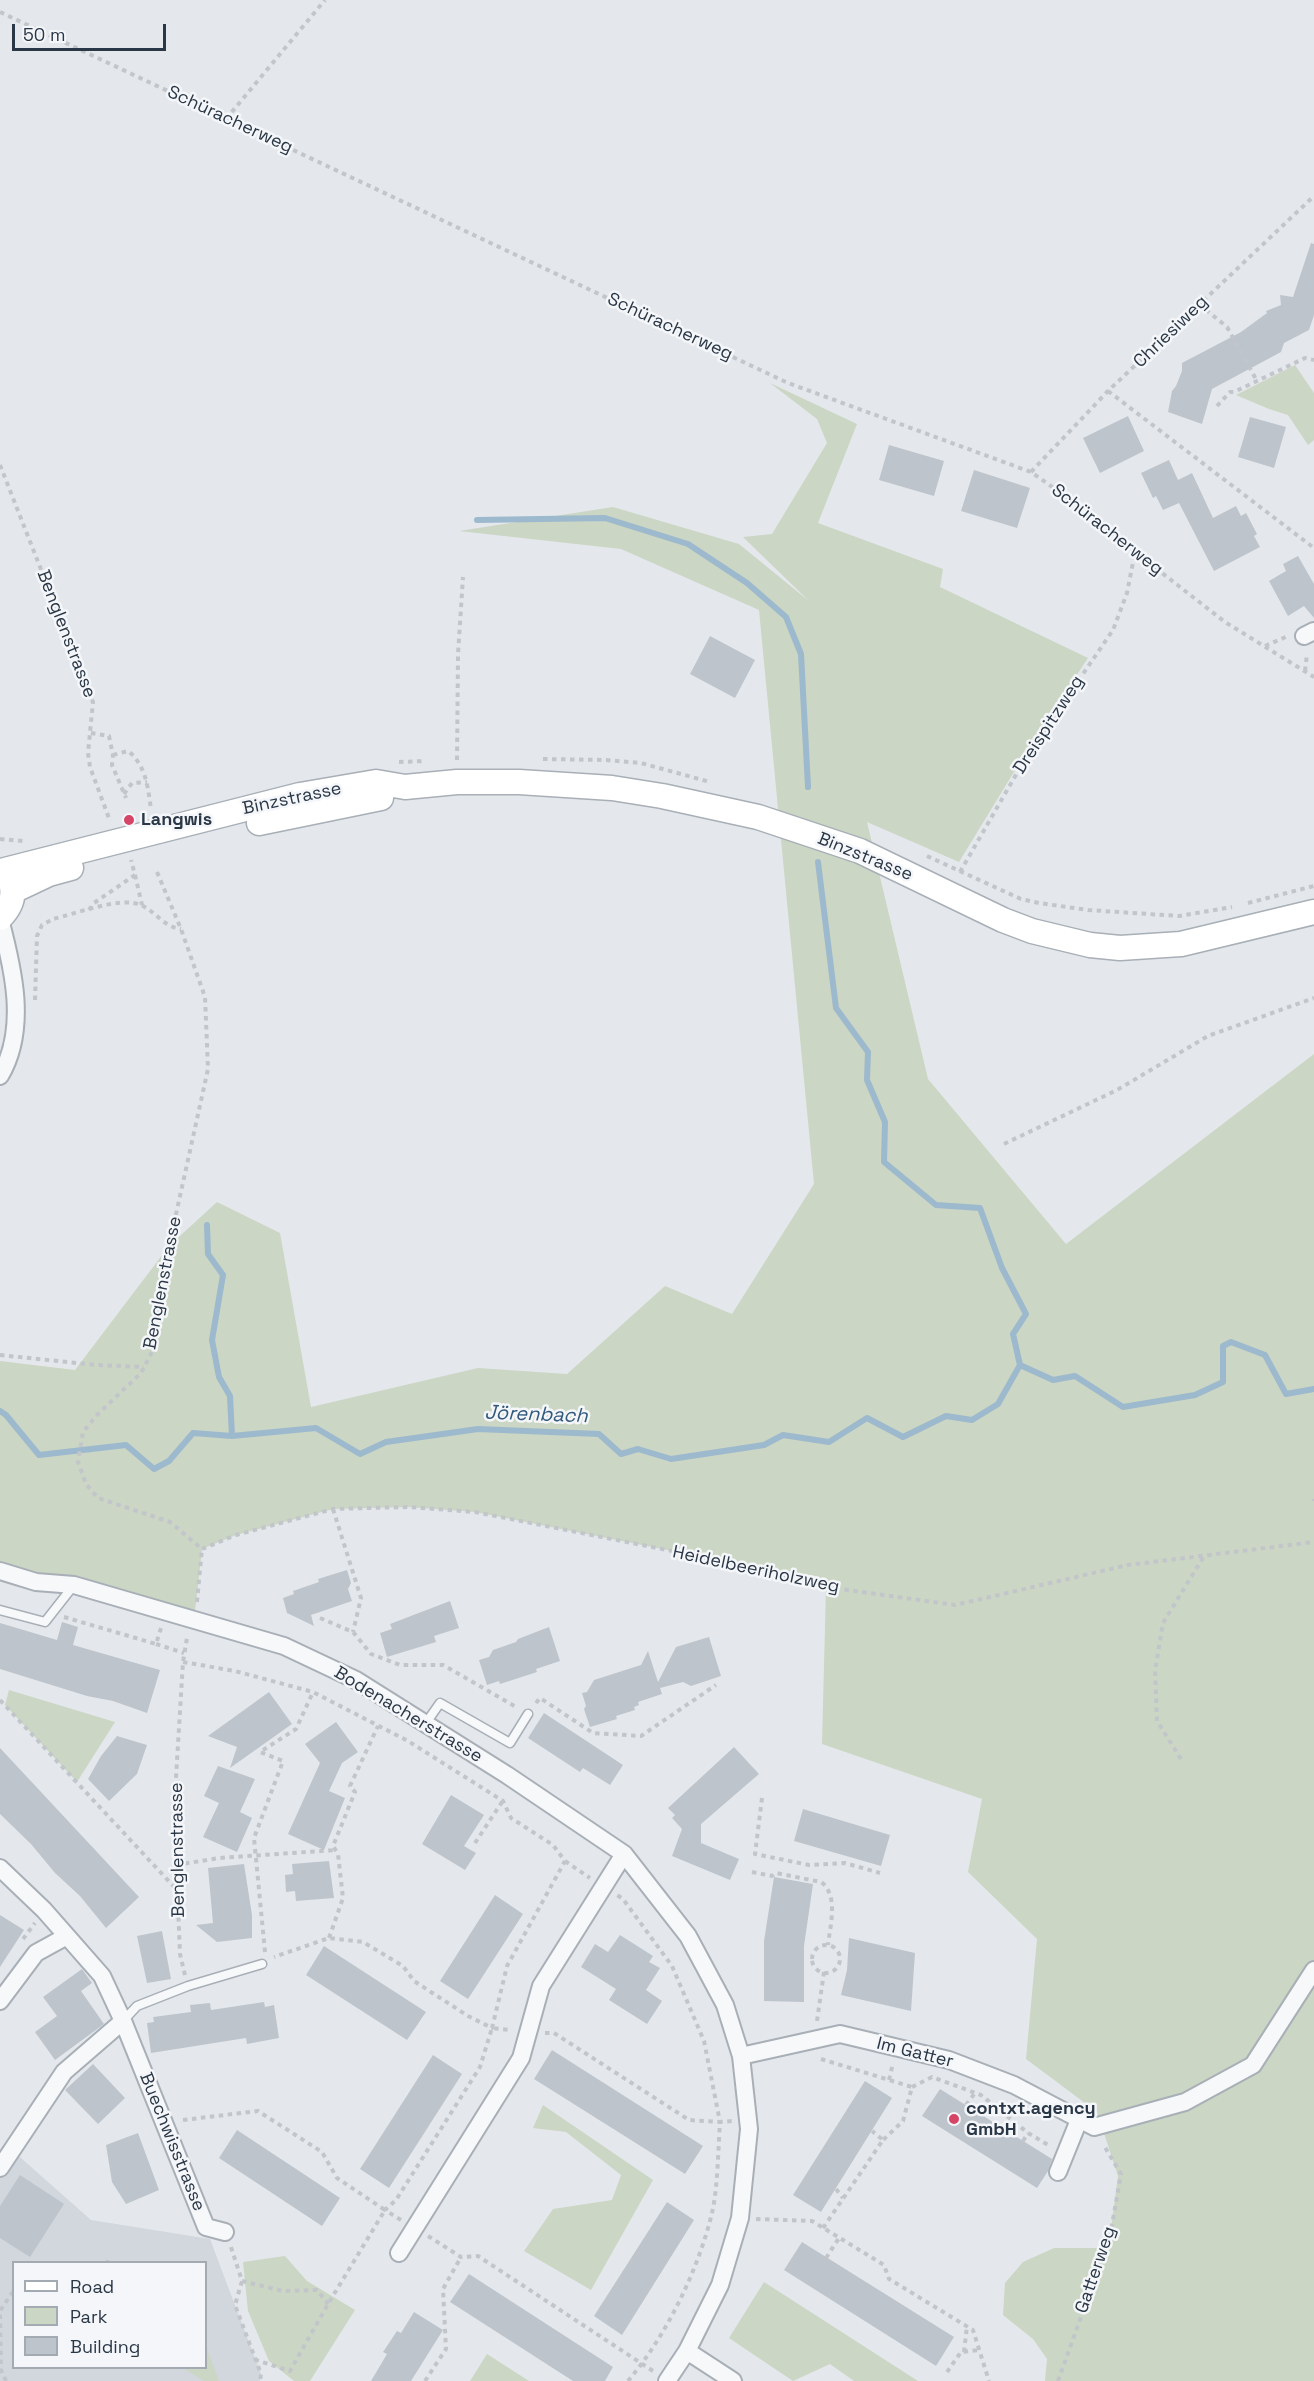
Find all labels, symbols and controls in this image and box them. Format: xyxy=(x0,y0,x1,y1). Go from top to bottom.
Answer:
scale bar xyxy=(15,12,170,50)
text: 50 m xyxy=(23,23,65,46)
street label: Schüracherweg xyxy=(164,81,296,159)
street label: Schüracherweg xyxy=(604,288,736,366)
street label: Chriesiweg xyxy=(1129,291,1213,373)
street label: Schüracherweg xyxy=(1047,480,1167,580)
street label: Benglenstrasse xyxy=(32,567,100,701)
street label: Dreispitzweg xyxy=(1009,672,1089,778)
street label: Binzstrasse xyxy=(241,778,343,820)
place label: Langwis xyxy=(141,809,212,831)
marker: Langwis xyxy=(122,813,136,827)
street label: Binzstrasse xyxy=(814,828,916,886)
street label: Benglenstrasse xyxy=(140,1215,186,1351)
water label: Jörenbach xyxy=(484,1401,588,1429)
street label: Heidelbeeriholzweg xyxy=(671,1542,841,1598)
street label: Bodenacherstrasse xyxy=(330,1662,486,1768)
street label: Benglenstrasse xyxy=(166,1782,190,1918)
street label: Im Gatter xyxy=(874,2033,956,2073)
street label: Buechwisstrasse xyxy=(134,2070,210,2214)
place label: contxt.agency GmbH xyxy=(966,2098,1096,2140)
marker: contxt.agency GmbH xyxy=(947,2112,961,2126)
street label: Gatterweg xyxy=(1071,2224,1121,2316)
legend xyxy=(12,2261,207,2369)
text: Road xyxy=(70,2275,114,2298)
text: Park xyxy=(70,2305,107,2328)
text: Building xyxy=(70,2335,140,2358)

